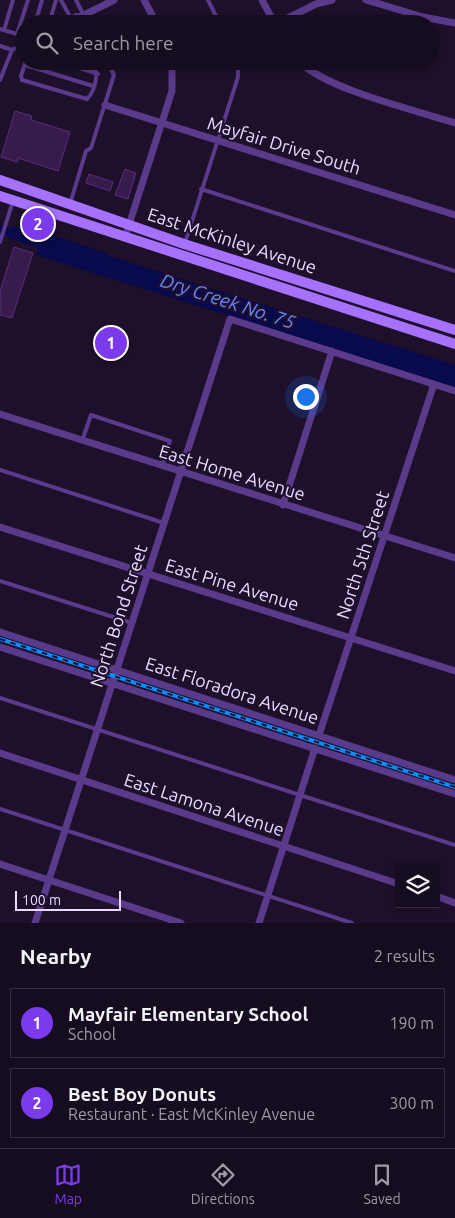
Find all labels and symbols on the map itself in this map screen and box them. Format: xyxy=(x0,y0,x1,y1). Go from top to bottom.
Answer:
street label: Mayfair Drive South xyxy=(205,112,363,178)
street label: East McKinley Avenue xyxy=(145,203,319,277)
pin: 2 xyxy=(22,205,54,243)
water label: Dry Creek No. 75 xyxy=(158,269,298,333)
pin: 1 xyxy=(95,324,127,362)
your location xyxy=(293,384,319,410)
street label: East Home Avenue xyxy=(157,440,308,504)
street label: North 5th Street xyxy=(332,488,392,621)
street label: North Bond Street xyxy=(86,542,151,690)
street label: East Pine Avenue xyxy=(163,554,301,614)
street label: East Floradora Avenue xyxy=(143,653,321,728)
street label: East Lamona Avenue xyxy=(122,769,287,839)
scale bar xyxy=(15,888,121,911)

